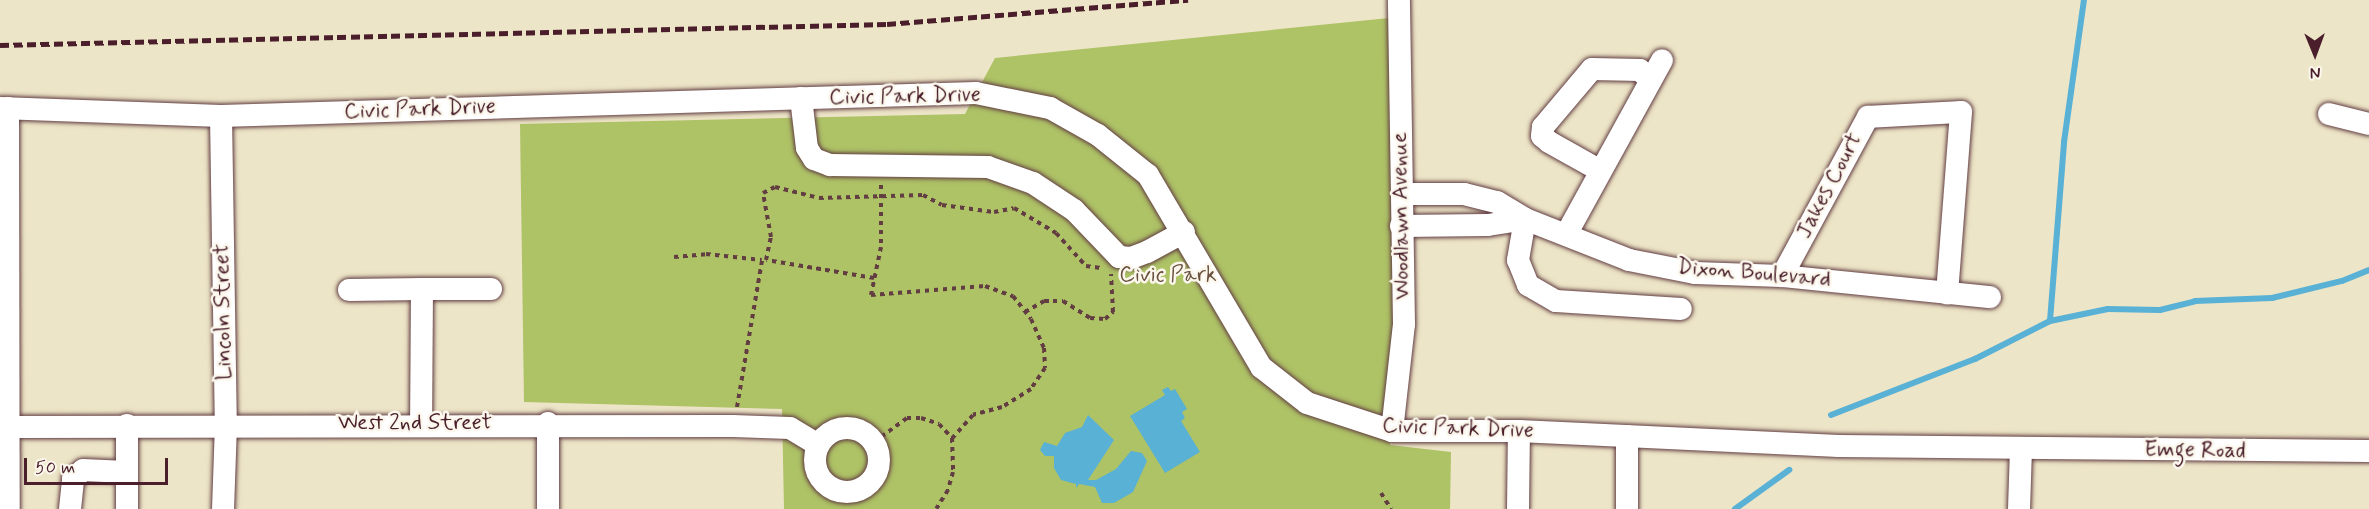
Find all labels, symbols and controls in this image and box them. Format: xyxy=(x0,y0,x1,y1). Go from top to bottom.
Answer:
north arrow xyxy=(2285,24,2345,84)
text: N xyxy=(2310,62,2321,83)
street label: Civic Park Drive xyxy=(830,83,980,111)
street label: Civic Park Drive xyxy=(345,94,495,126)
street label: Jakes Court xyxy=(1792,130,1868,242)
street label: Woodlawn Avenue xyxy=(1387,131,1417,301)
street label: Lincoln Street xyxy=(210,244,238,380)
street label: Dixon Boulevard xyxy=(1678,254,1830,294)
park label: Civic Park xyxy=(1121,263,1215,289)
street label: West 2nd Street xyxy=(339,411,491,437)
street label: Civic Park Drive xyxy=(1383,413,1533,445)
street label: Emge Road xyxy=(2144,437,2246,465)
scale bar xyxy=(27,446,171,484)
text: 50 m xyxy=(35,456,75,480)

